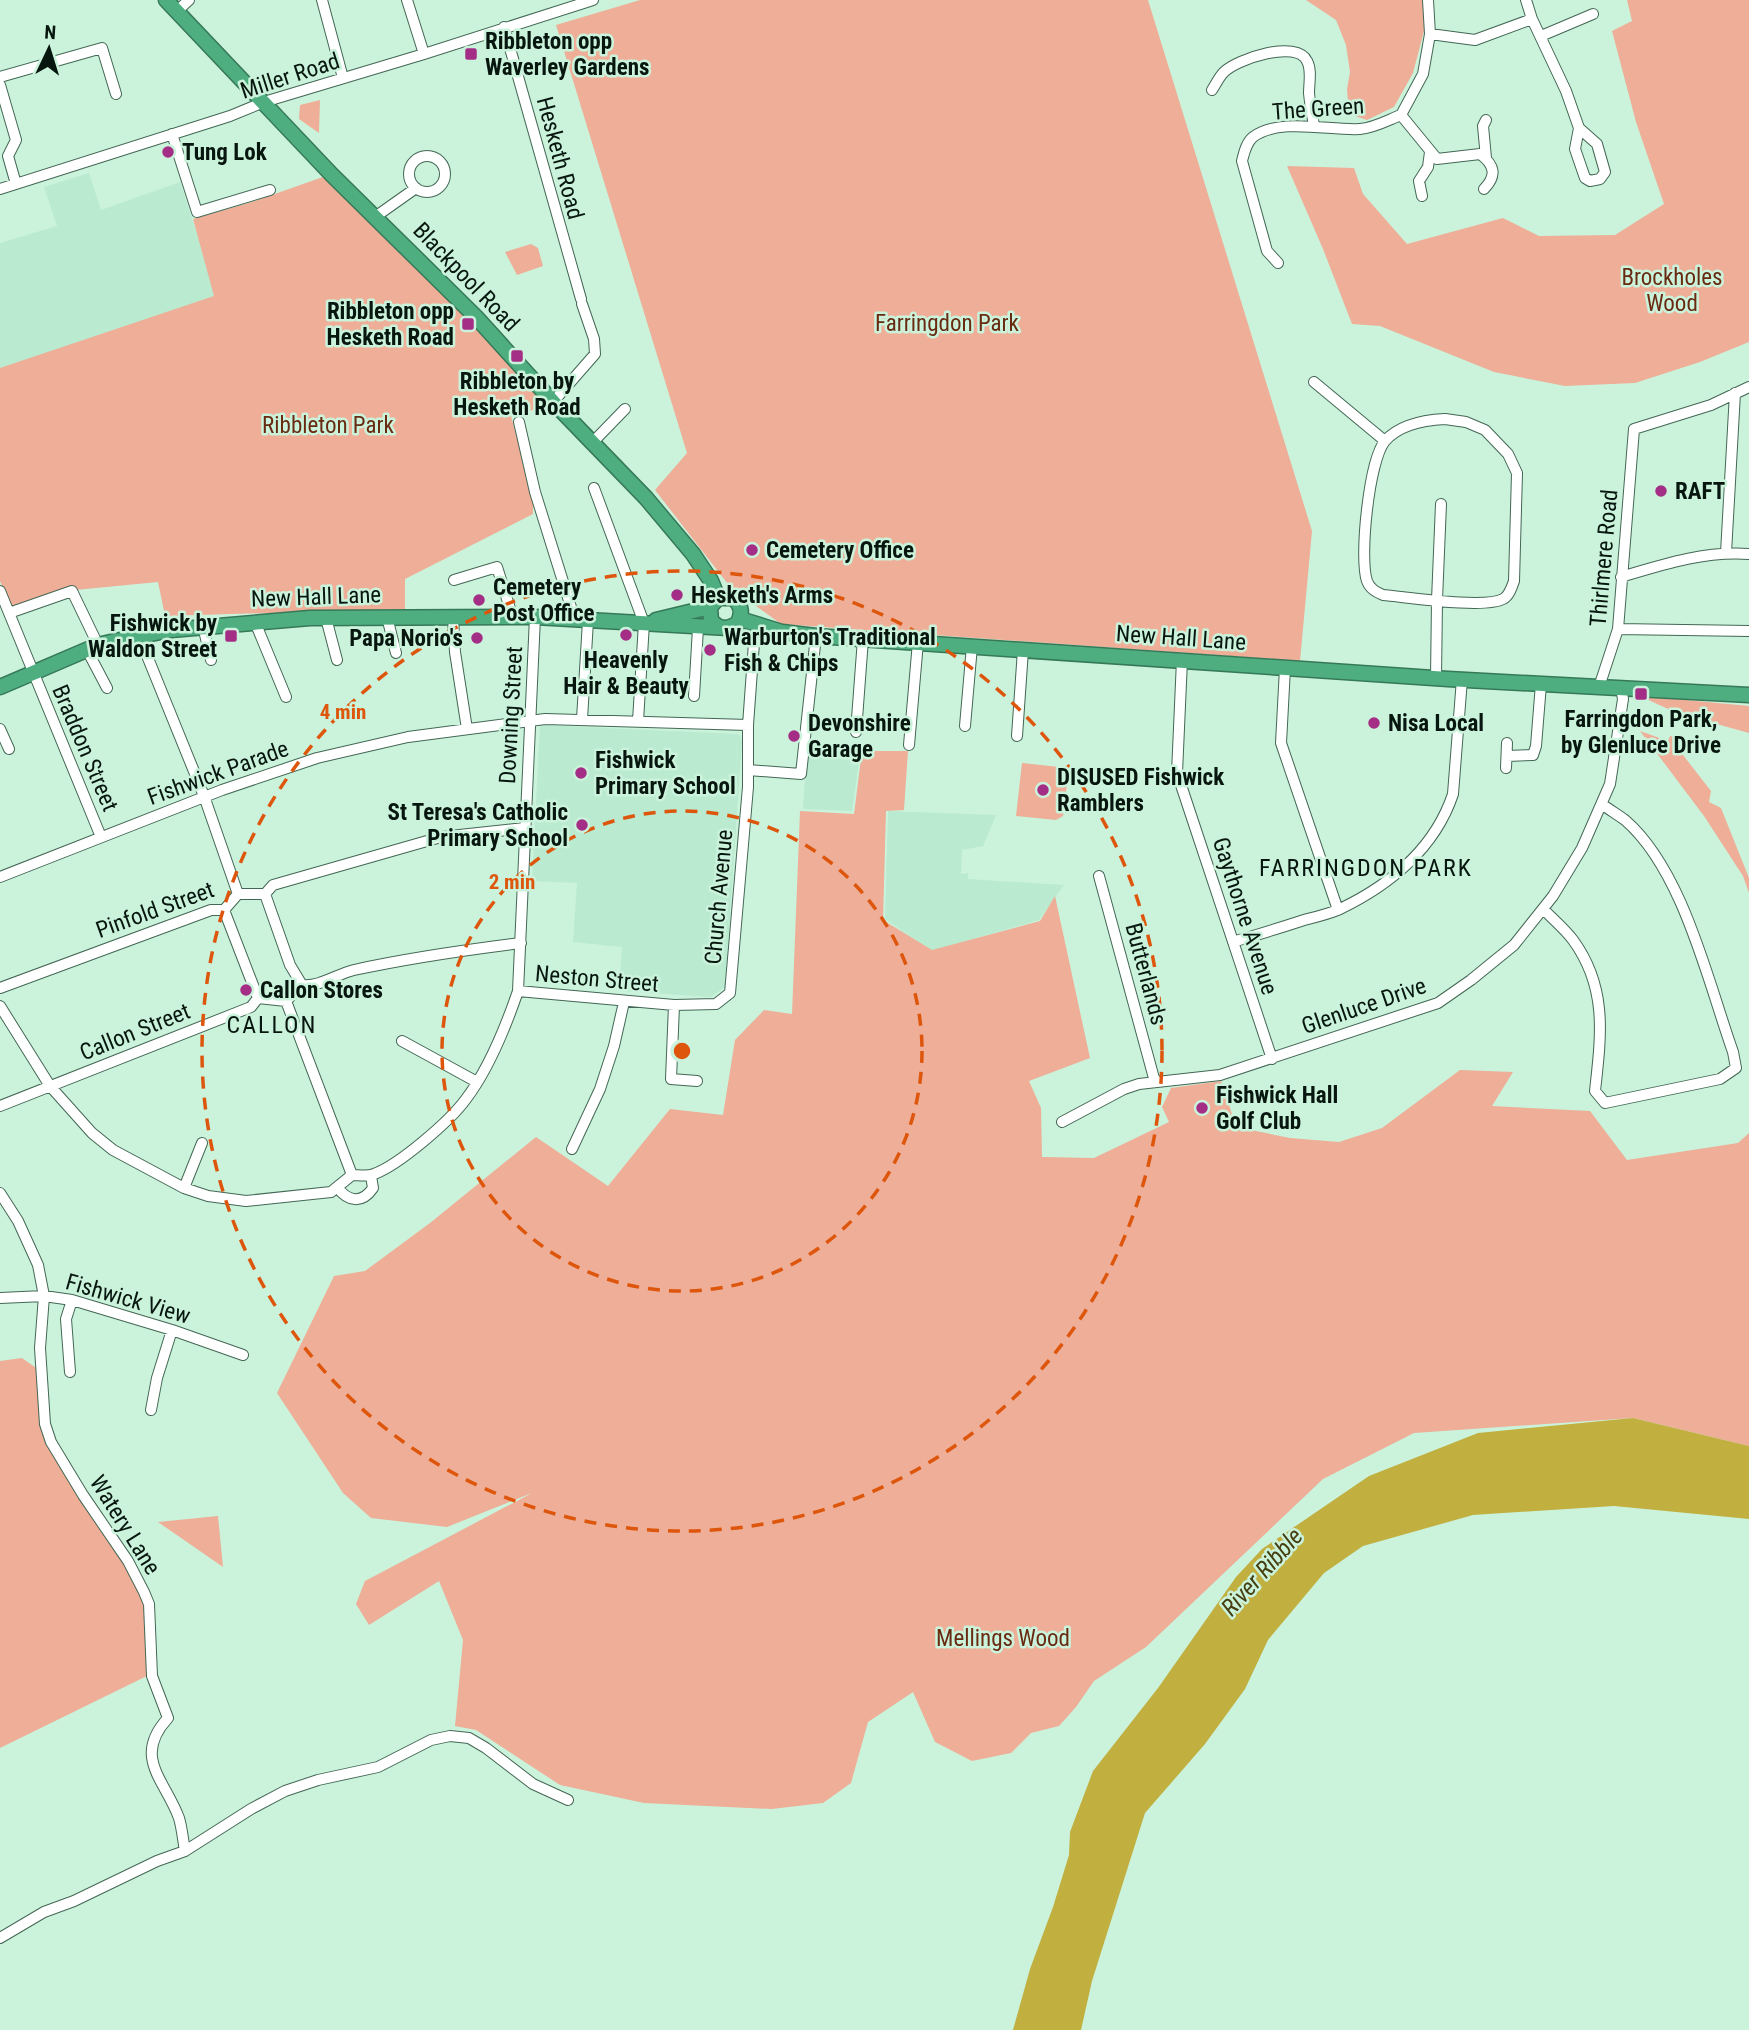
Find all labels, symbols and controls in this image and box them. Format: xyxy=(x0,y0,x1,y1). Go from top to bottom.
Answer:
north arrow xyxy=(14,14,84,84)
text: N xyxy=(44,21,57,44)
place label: Ribbleton opp Waverley Gardens xyxy=(485,28,649,81)
marker: Ribbleton opp Waverley Gardens xyxy=(463,46,479,62)
street label: Miller Road xyxy=(237,47,343,105)
street label: The Green xyxy=(1271,92,1365,126)
street label: Hesketh Road xyxy=(531,94,589,222)
place label: Tung Lok xyxy=(182,139,268,166)
marker: Tung Lok xyxy=(160,144,176,160)
street label: Blackpool Road xyxy=(407,217,525,337)
park label: Brockholes Wood xyxy=(1621,264,1723,317)
place label: Ribbleton opp Hesketh Road xyxy=(327,298,454,351)
park label: Farringdon Park xyxy=(875,310,1020,337)
marker: Ribbleton opp Hesketh Road xyxy=(460,316,476,332)
marker: Ribbleton by Hesketh Road xyxy=(509,348,525,364)
place label: Ribbleton by Hesketh Road xyxy=(453,368,581,421)
park label: Ribbleton Park xyxy=(262,412,395,439)
place label: RAFT xyxy=(1675,478,1725,505)
marker: RAFT xyxy=(1653,483,1669,499)
street label: Thirlmere Road xyxy=(1585,488,1623,628)
place label: Cemetery Office xyxy=(766,537,914,564)
marker: Cemetery Office xyxy=(744,542,760,558)
place label: Cemetery Post Office xyxy=(493,574,595,627)
street label: New Hall Lane xyxy=(250,581,382,613)
place label: Hesketh's Arms xyxy=(691,582,833,609)
marker: Hesketh's Arms xyxy=(669,587,685,603)
marker: Cemetery Post Office xyxy=(471,592,487,608)
place label: Fishwick by Waldon Street xyxy=(88,610,218,663)
street label: New Hall Lane xyxy=(1115,620,1247,656)
place label: Warburton's Traditional Fish & Chips xyxy=(724,624,936,677)
place label: Papa Norio's xyxy=(349,625,463,652)
marker: Heavenly Hair & Beauty xyxy=(618,627,634,643)
marker: Fishwick by Waldon Street xyxy=(223,628,239,644)
marker: Papa Norio's xyxy=(469,630,485,646)
marker: Warburton's Traditional Fish & Chips xyxy=(702,642,718,658)
street label: Downing Street xyxy=(494,646,528,784)
place label: Heavenly Hair & Beauty xyxy=(563,647,690,700)
street label: Braddon Street xyxy=(46,681,124,815)
marker: Farringdon Park, by Glenluce Drive xyxy=(1633,686,1649,702)
text: 4 min xyxy=(320,700,366,724)
place label: Farringdon Park, by Glenluce Drive xyxy=(1561,706,1721,759)
place label: Devonshire Garage xyxy=(808,710,911,763)
place label: Nisa Local xyxy=(1388,710,1484,737)
marker: Nisa Local xyxy=(1366,715,1382,731)
marker: Devonshire Garage xyxy=(786,728,802,744)
street label: Fishwick Parade xyxy=(144,735,292,811)
place label: Fishwick Primary School xyxy=(595,747,736,800)
place label: DISUSED Fishwick Ramblers xyxy=(1057,764,1225,817)
marker: Fishwick Primary School xyxy=(573,765,589,781)
marker: DISUSED Fishwick Ramblers xyxy=(1035,782,1051,798)
place label: St Teresa's Catholic Primary School xyxy=(388,799,568,852)
marker: St Teresa's Catholic Primary School xyxy=(574,817,590,833)
street label: Church Avenue xyxy=(700,828,738,966)
street label: Gaythorne Avenue xyxy=(1207,834,1283,998)
district label: FARRINGDON PARK xyxy=(1259,854,1473,882)
text: 2 min xyxy=(489,870,535,894)
street label: Pinfold Street xyxy=(92,876,218,944)
street label: Butterlands xyxy=(1119,920,1173,1028)
street label: Neston Street xyxy=(534,960,660,998)
street label: Glenluce Drive xyxy=(1298,972,1430,1040)
place label: Callon Stores xyxy=(260,977,383,1004)
marker: Callon Stores xyxy=(238,982,254,998)
street label: Callon Street xyxy=(76,998,194,1066)
district label: CALLON xyxy=(227,1011,317,1039)
centre of rings xyxy=(670,1039,694,1063)
place label: Fishwick Hall Golf Club xyxy=(1216,1082,1338,1135)
marker: Fishwick Hall Golf Club xyxy=(1194,1100,1210,1116)
street label: Fishwick View xyxy=(63,1268,193,1330)
street label: Watery Lane xyxy=(84,1470,166,1580)
water label: River Ribble xyxy=(1215,1522,1309,1621)
park label: Mellings Wood xyxy=(936,1625,1070,1652)

